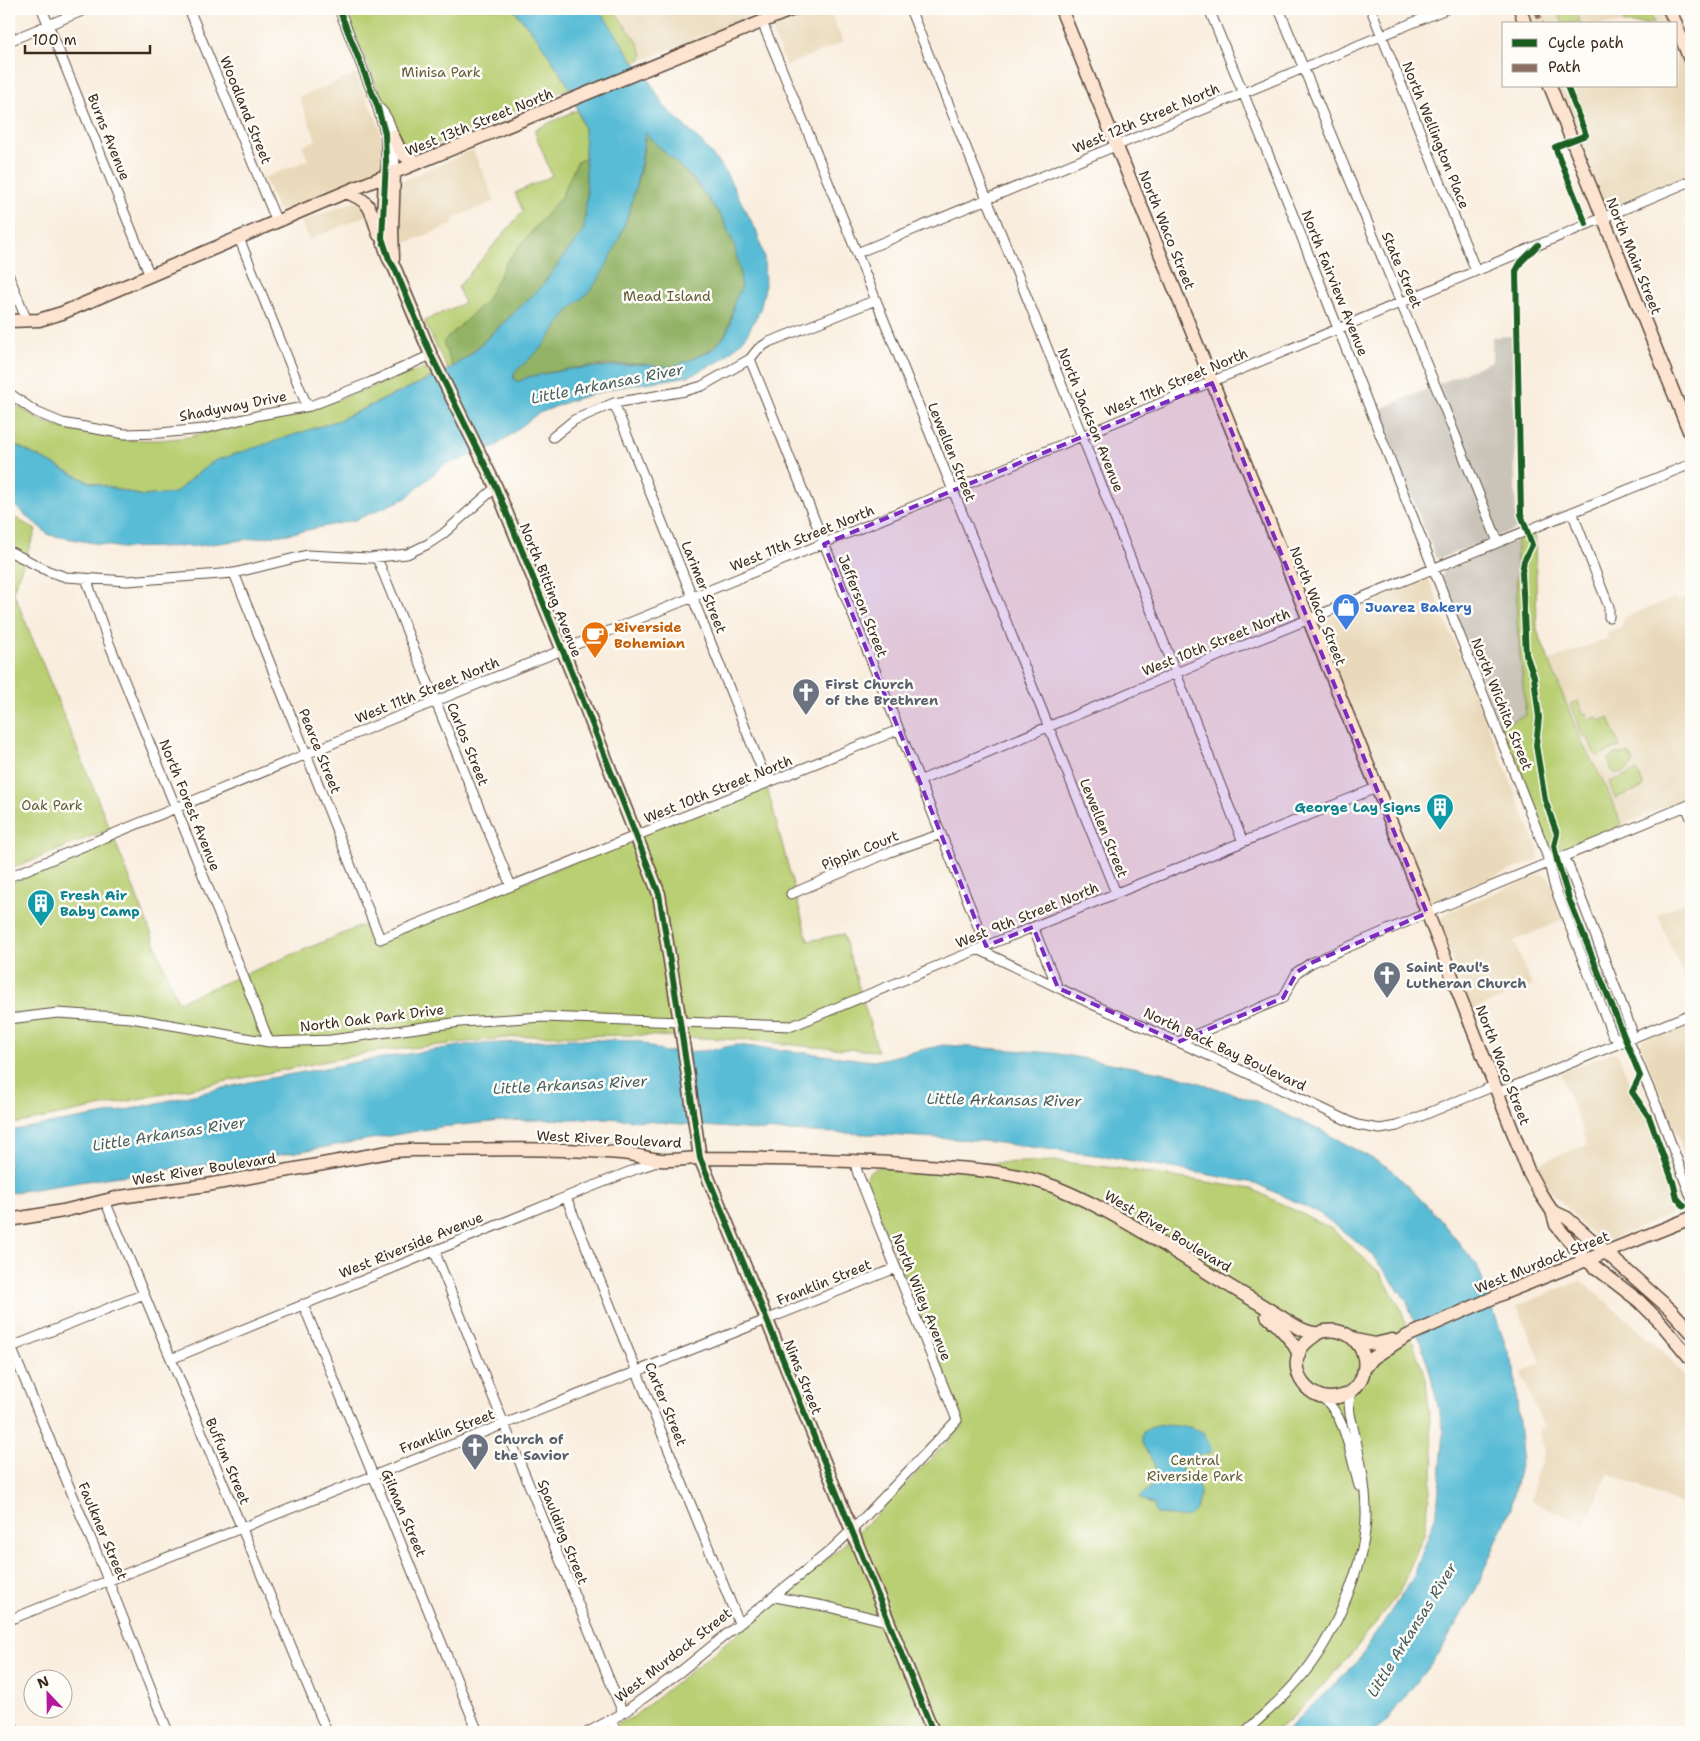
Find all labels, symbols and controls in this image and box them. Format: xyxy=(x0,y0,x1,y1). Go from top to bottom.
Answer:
scale bar xyxy=(25,22,150,54)
legend xyxy=(1502,22,1678,88)
text: 100 m xyxy=(32,30,77,50)
text: Cycle path xyxy=(1548,33,1624,53)
street label: Woodland Street xyxy=(216,53,276,167)
text: Path xyxy=(1548,57,1581,77)
street label: North Wellington Place xyxy=(1398,59,1474,211)
park label: Minisa Park xyxy=(401,63,481,81)
street label: West 12th Street North xyxy=(1070,79,1222,157)
street label: West 13th Street North xyxy=(402,84,556,160)
street label: Burns Avenue xyxy=(83,91,135,183)
street label: North Waco Street xyxy=(1135,168,1199,292)
street label: North Main Street xyxy=(1602,195,1666,317)
street label: North Fairview Avenue xyxy=(1297,207,1373,359)
street label: State Street xyxy=(1378,229,1426,311)
park label: Mead Island xyxy=(623,287,711,305)
street label: West 11th Street North xyxy=(1102,344,1250,420)
street label: North Jackson Avenue xyxy=(1054,345,1128,495)
water label: Little Arkansas River xyxy=(529,359,686,409)
street label: Shadyway Drive xyxy=(178,387,288,425)
street label: Lewellen Street xyxy=(924,400,980,504)
street label: West 11th Street North xyxy=(727,501,877,575)
street label: North Bitting Avenue xyxy=(516,520,586,660)
street label: Larimer Street xyxy=(677,538,731,636)
street label: North Waco Street xyxy=(1286,544,1350,668)
street label: Jefferson Street xyxy=(834,552,892,660)
shop icon: Juarez Bakery xyxy=(1331,592,1361,631)
place label: Juarez Bakery xyxy=(1365,598,1472,616)
street label: West 10th Street North xyxy=(1139,604,1293,680)
place label: Riverside Bohemian xyxy=(614,618,685,652)
cafe icon: Riverside Bohemian xyxy=(580,620,610,659)
street label: North Wichita Street xyxy=(1467,635,1537,773)
street label: West 11th Street North xyxy=(352,653,502,727)
place label: First Church of the Brethren xyxy=(825,675,938,709)
church icon: First Church of the Brethren xyxy=(791,677,821,716)
street label: Carlos Street xyxy=(443,700,493,788)
street label: Pearce Street xyxy=(295,706,345,796)
street label: North Forest Avenue xyxy=(155,736,225,874)
street label: West 10th Street North xyxy=(641,751,795,827)
street label: Lewellen Street xyxy=(1076,776,1132,880)
building icon: George Lay Signs xyxy=(1425,792,1455,831)
park label: Oak Park xyxy=(21,796,83,814)
place label: George Lay Signs xyxy=(1294,798,1421,816)
street label: Pippin Court xyxy=(819,826,901,874)
street label: West 9th Street North xyxy=(953,878,1101,952)
place label: Fresh Air Baby Camp xyxy=(60,886,140,920)
building icon: Fresh Air Baby Camp xyxy=(26,888,56,927)
place label: Saint Paul's Lutheran Church xyxy=(1406,958,1527,992)
church icon: Saint Paul's Lutheran Church xyxy=(1372,960,1402,999)
street label: North Oak Park Drive xyxy=(299,1000,445,1036)
street label: North Waco Street xyxy=(1472,1002,1534,1128)
street label: North Back Bay Boulevard xyxy=(1141,1003,1309,1095)
water label: Little Arkansas River xyxy=(492,1071,649,1099)
water label: Little Arkansas River xyxy=(926,1089,1082,1111)
water label: Little Arkansas River xyxy=(91,1112,248,1156)
street label: West River Boulevard xyxy=(536,1126,682,1152)
street label: West River Boulevard xyxy=(131,1149,277,1189)
street label: West River Boulevard xyxy=(1101,1186,1235,1276)
street label: West Riverside Avenue xyxy=(336,1208,486,1282)
street label: West Murdock Street xyxy=(1472,1227,1612,1297)
street label: North Wiley Avenue xyxy=(888,1231,956,1363)
street label: Franklin Street xyxy=(774,1255,874,1309)
street label: Nims Street xyxy=(780,1337,826,1417)
street label: Carter Street xyxy=(641,1359,691,1449)
street label: Franklin Street xyxy=(397,1405,497,1457)
street label: Buffum Street xyxy=(202,1415,254,1507)
place label: Church of the Savior xyxy=(494,1430,570,1464)
church icon: Church of the Savior xyxy=(460,1432,490,1471)
park label: Central Riverside Park xyxy=(1147,1451,1243,1485)
street label: Gilman Street xyxy=(377,1466,431,1560)
street label: Spaulding Street xyxy=(534,1477,592,1587)
street label: Faulkner Street xyxy=(74,1479,132,1583)
water label: Little Arkansas River xyxy=(1362,1558,1462,1701)
street label: West Murdock Street xyxy=(611,1604,735,1706)
north arrow xyxy=(22,1668,72,1718)
text: N xyxy=(35,1672,52,1692)

